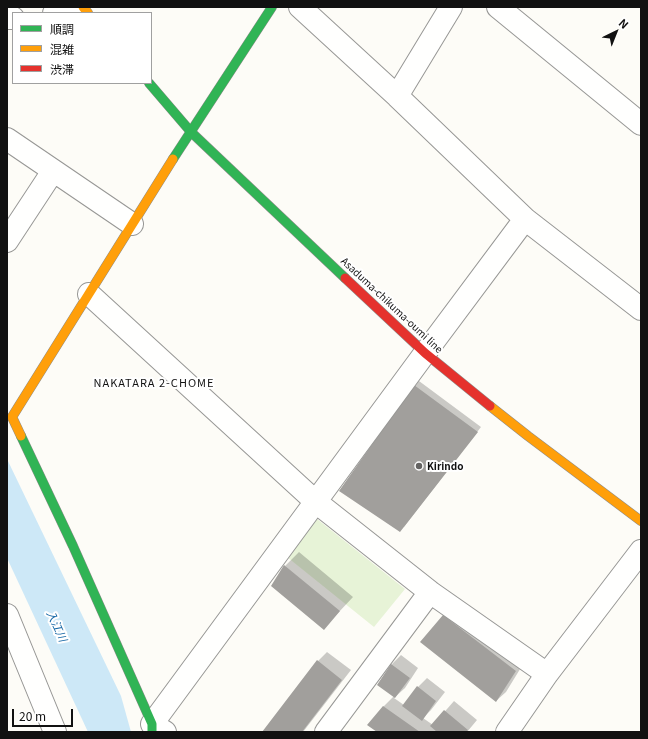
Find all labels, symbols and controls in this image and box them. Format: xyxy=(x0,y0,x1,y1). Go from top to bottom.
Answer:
legend xyxy=(12,12,152,84)
north arrow xyxy=(596,12,636,52)
text: N xyxy=(616,15,633,32)
text: 順調 xyxy=(50,20,74,37)
text: 混雑 xyxy=(50,40,74,57)
text: 渋滞 xyxy=(50,60,74,77)
street label: Asaduma-chikuma-oumi line xyxy=(339,255,445,355)
district label: NAKATARA 2-CHOME xyxy=(94,376,214,390)
place label: Kirindo xyxy=(427,460,463,472)
marker: Kirindo xyxy=(414,461,424,471)
water label: 入江川 xyxy=(44,608,70,644)
scale bar xyxy=(14,701,75,727)
text: 20 m xyxy=(19,707,46,724)

